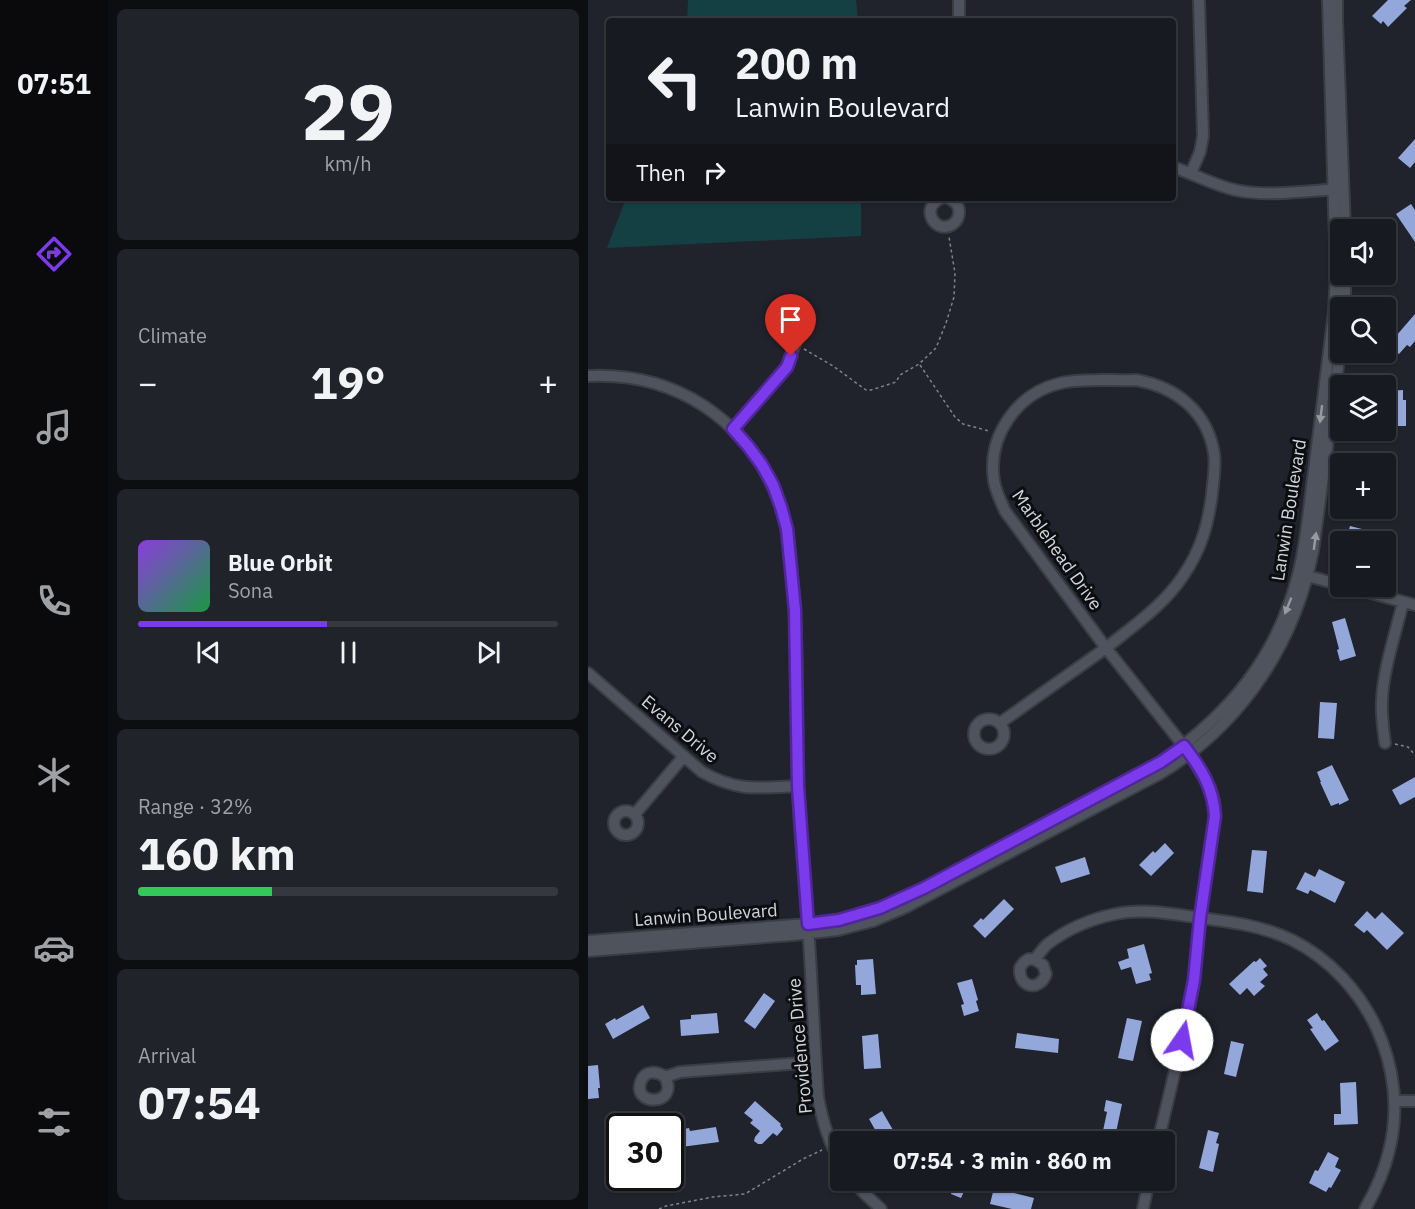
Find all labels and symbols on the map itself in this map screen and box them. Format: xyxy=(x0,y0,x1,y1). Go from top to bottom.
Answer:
pin xyxy=(765,294,816,356)
one-way arrow xyxy=(1316,405,1326,424)
street label: Lanwin Boulevard xyxy=(1266,437,1311,583)
street label: Marblehead Drive xyxy=(1007,485,1108,615)
one-way arrow xyxy=(1310,531,1319,550)
one-way arrow xyxy=(1283,597,1292,615)
street label: Evans Drive xyxy=(637,690,724,768)
street label: Lanwin Boulevard xyxy=(634,898,778,931)
street label: Providence Drive xyxy=(782,977,817,1115)
position arrow xyxy=(1150,1008,1214,1072)
speed limit sign: 30 xyxy=(606,1113,684,1191)

